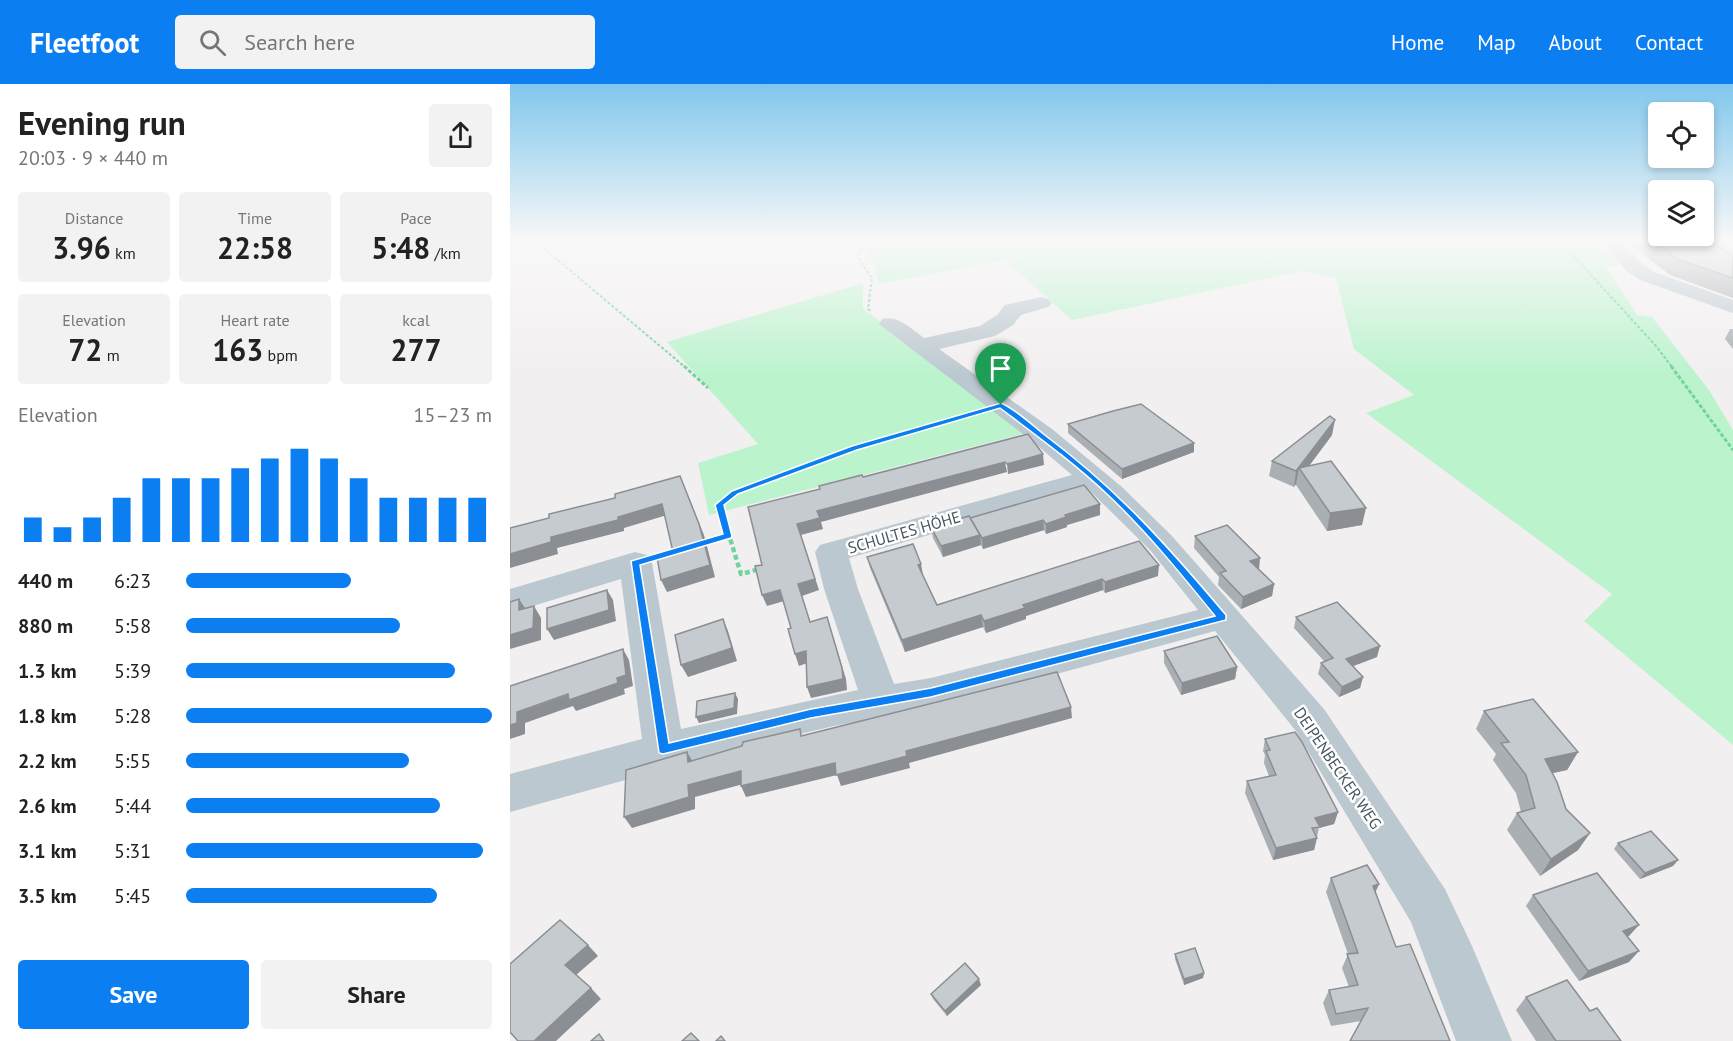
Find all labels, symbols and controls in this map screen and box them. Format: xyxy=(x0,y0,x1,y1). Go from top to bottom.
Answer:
search box xyxy=(175,15,595,69)
text: Fleetfoot xyxy=(30,24,139,61)
icon: search xyxy=(196,26,229,59)
text: Search here xyxy=(244,28,355,56)
text: Home xyxy=(1391,29,1444,56)
text: Map xyxy=(1477,29,1516,56)
text: About xyxy=(1549,29,1602,56)
text: Contact xyxy=(1635,29,1703,56)
text: Evening run xyxy=(18,101,186,144)
map controls xyxy=(1648,102,1714,246)
button: locate xyxy=(1648,102,1714,168)
button: share xyxy=(429,104,492,167)
text: 20:03 · 9 × 440 m xyxy=(18,145,168,171)
button: layers xyxy=(1648,180,1714,246)
text: Distance xyxy=(65,208,123,228)
text: Time xyxy=(238,208,272,228)
text: Pace xyxy=(400,208,432,228)
text: 3.96 xyxy=(52,228,111,267)
text: 22:58 xyxy=(217,228,293,267)
text: 5:48 xyxy=(371,228,430,267)
text: km xyxy=(111,243,136,263)
text: /km xyxy=(430,243,461,263)
text: Elevation xyxy=(62,310,126,330)
text: Heart rate xyxy=(220,310,290,330)
text: kcal xyxy=(402,310,430,330)
text: 72 xyxy=(68,330,102,369)
text: 163 xyxy=(212,330,263,369)
text: 277 xyxy=(390,330,442,369)
pin xyxy=(975,343,1026,405)
text: m xyxy=(102,345,120,365)
text: bpm xyxy=(263,345,298,365)
icon: arrive xyxy=(984,352,1017,385)
text: Elevation xyxy=(18,402,98,428)
text: 15–23 m xyxy=(414,402,492,428)
street label: SCHULTES HÖHE xyxy=(845,506,963,558)
text: 440 m xyxy=(18,568,73,594)
text: 6:23 xyxy=(114,568,151,594)
text: 880 m xyxy=(18,613,73,639)
text: 5:58 xyxy=(114,613,151,639)
text: 1.3 km xyxy=(18,658,77,684)
text: 5:39 xyxy=(114,658,151,684)
text: 1.8 km xyxy=(18,703,77,729)
text: 5:28 xyxy=(114,703,151,729)
street label: DEIPENBECKER WEG xyxy=(1290,703,1386,833)
text: 2.2 km xyxy=(18,748,77,774)
text: 5:55 xyxy=(114,748,151,774)
text: 2.6 km xyxy=(18,793,77,819)
text: 5:44 xyxy=(114,793,151,819)
text: 3.1 km xyxy=(18,838,77,864)
text: 5:31 xyxy=(114,838,151,864)
text: 3.5 km xyxy=(18,883,77,909)
text: 5:45 xyxy=(114,883,151,909)
button: Save xyxy=(18,960,249,1029)
button: Share xyxy=(261,960,492,1029)

